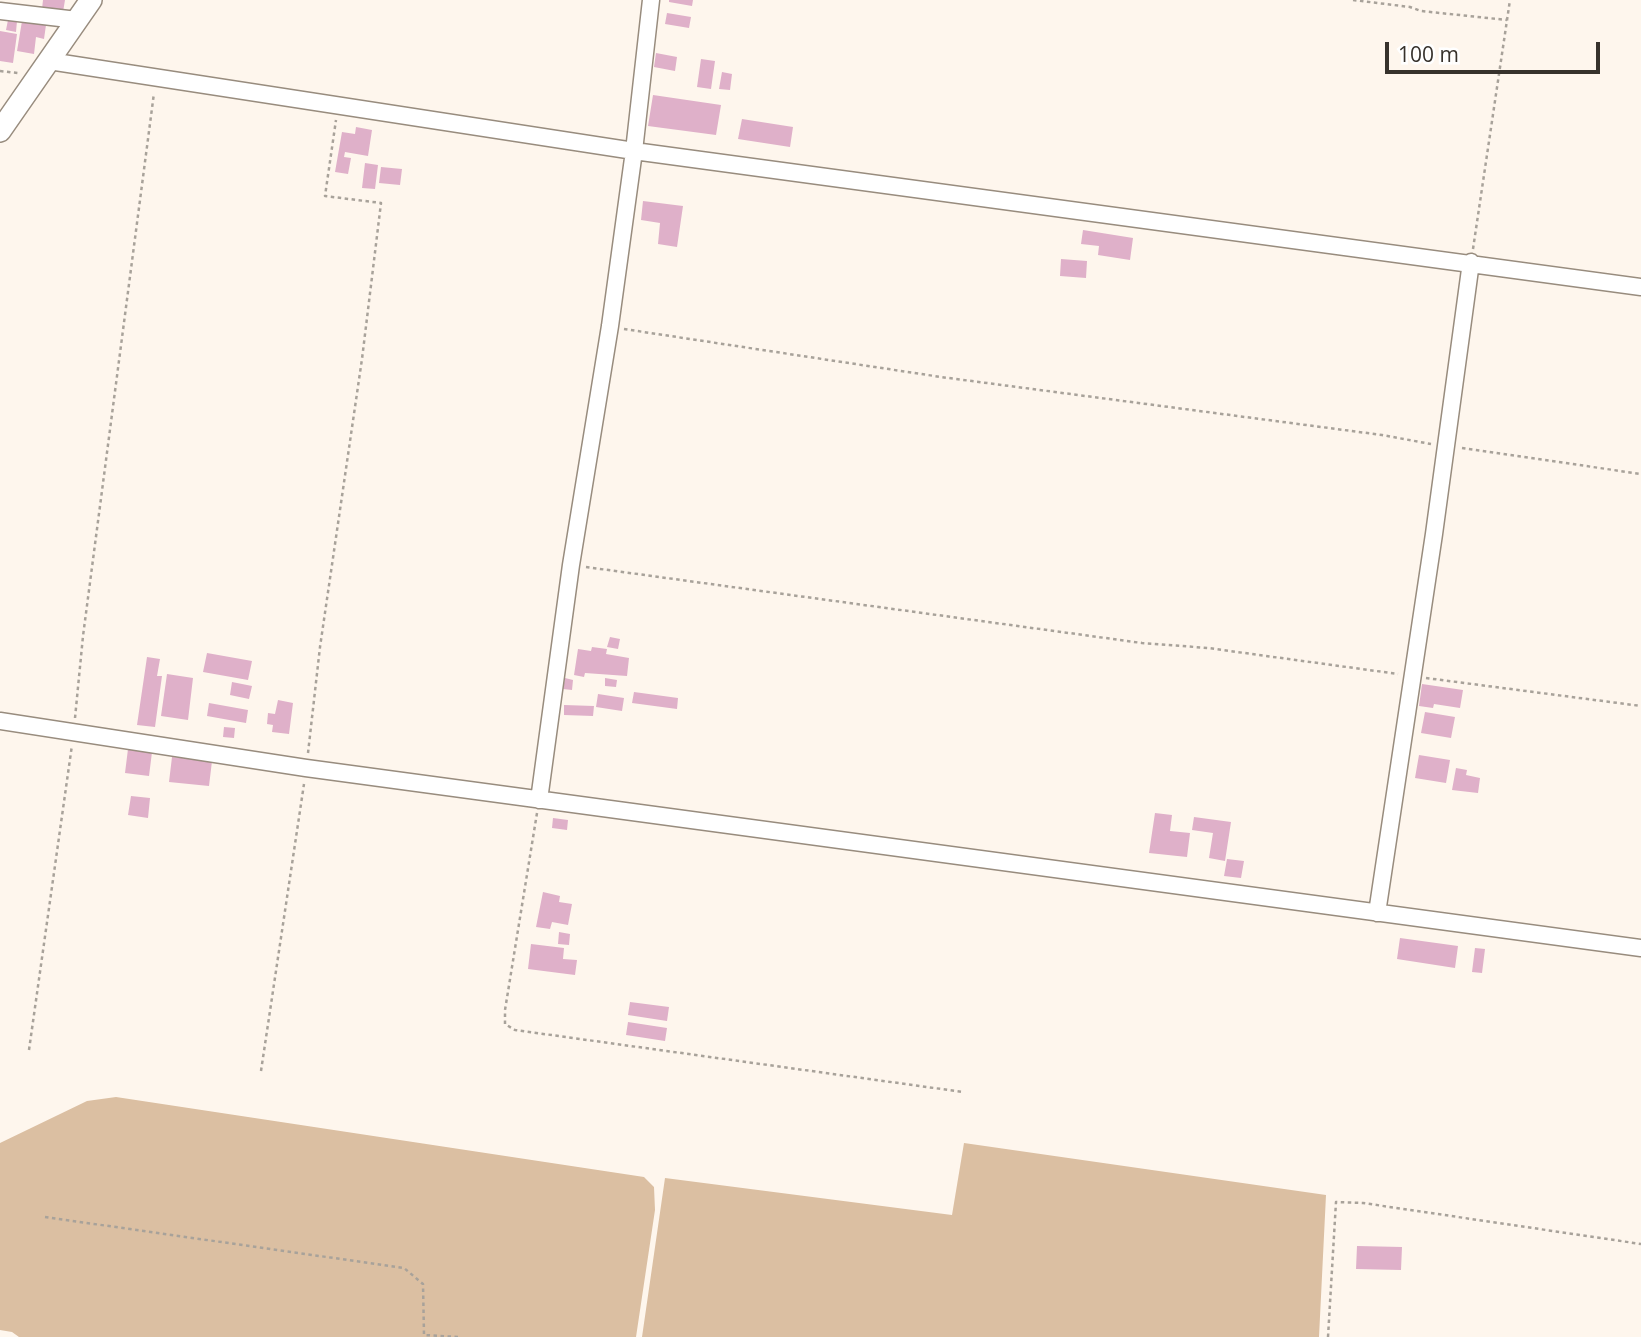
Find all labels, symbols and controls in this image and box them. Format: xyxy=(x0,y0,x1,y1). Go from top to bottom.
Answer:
scale bar xyxy=(1389,28,1604,72)
text: 100 m xyxy=(1398,40,1459,68)

